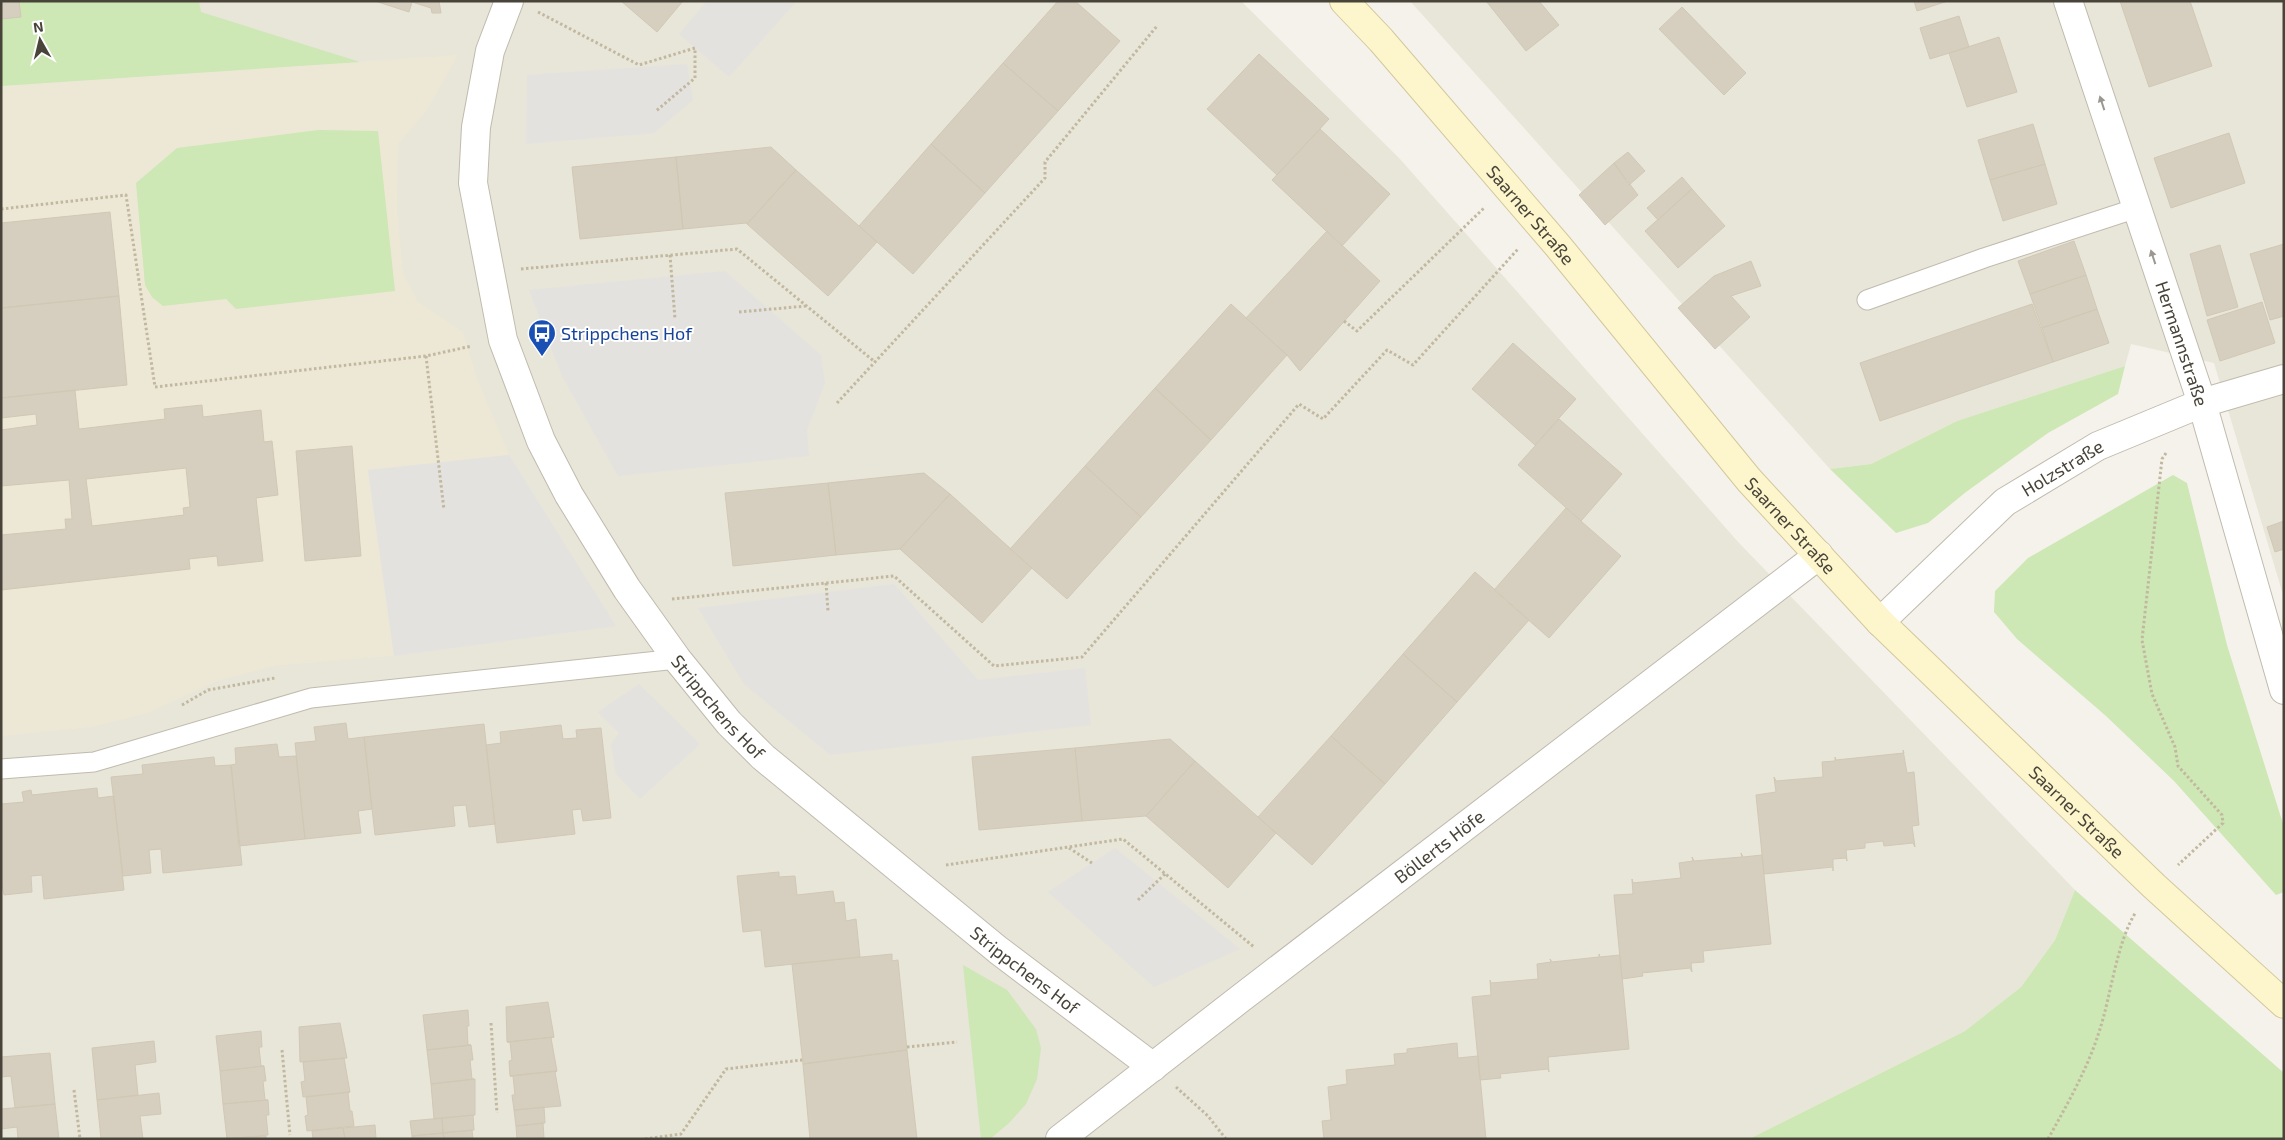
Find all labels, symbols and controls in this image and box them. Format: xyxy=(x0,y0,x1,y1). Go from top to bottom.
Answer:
north arrow xyxy=(15,15,65,65)
text: N xyxy=(32,18,44,36)
one-way arrow xyxy=(2098,95,2105,110)
street label: Saarner Straße xyxy=(1482,160,1580,269)
one-way arrow xyxy=(2149,249,2157,264)
street label: Hermannstraße xyxy=(2151,278,2213,409)
bus stop icon: Strippchens Hof xyxy=(527,318,557,357)
place label: Strippchens Hof xyxy=(561,322,693,344)
street label: Holzstraße xyxy=(2017,434,2107,501)
street label: Saarner Straße xyxy=(1741,472,1841,578)
street label: Strippchens Hof xyxy=(667,650,770,764)
street label: Saarner Straße xyxy=(2025,761,2129,863)
street label: Böllerts Höfe xyxy=(1390,805,1488,888)
street label: Strippchens Hof xyxy=(966,921,1085,1019)

